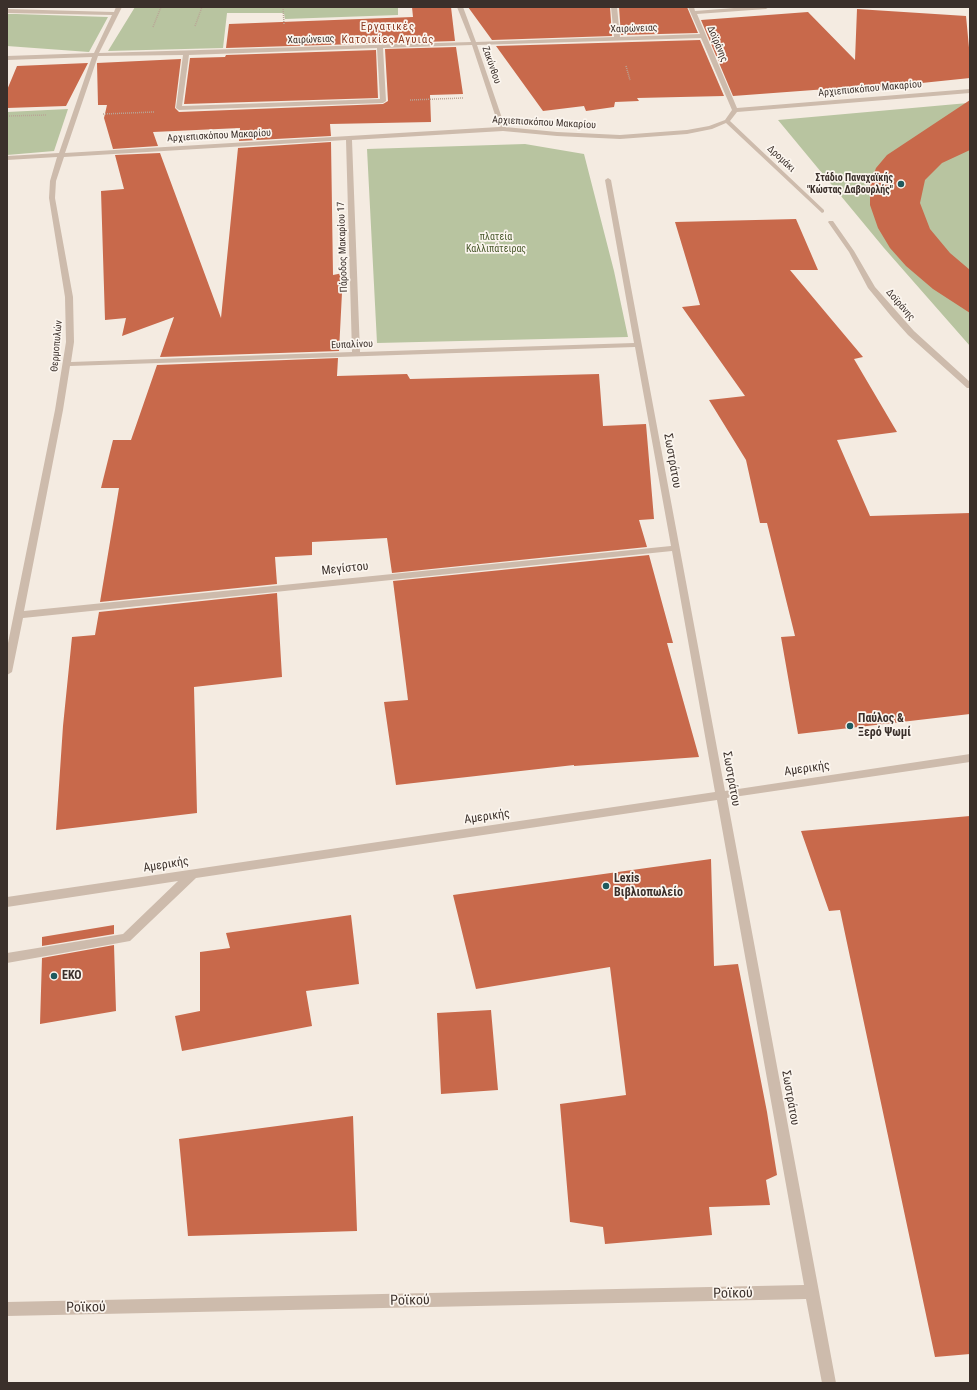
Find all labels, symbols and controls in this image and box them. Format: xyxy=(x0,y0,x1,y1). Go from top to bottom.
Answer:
district label: Εργατικές Κατοικίες Αγυιάς xyxy=(342,20,434,46)
street label: Χαιρώνειας xyxy=(610,22,658,36)
street label: Δοϊράνης xyxy=(704,24,730,64)
street label: Χαιρώνειας xyxy=(287,33,335,47)
street label: Ζακύνθου xyxy=(479,45,503,85)
street label: Αρχιεπισκόπου Μακαρίου xyxy=(818,78,922,100)
street label: Αρχιεπισκόπου Μακαρίου xyxy=(492,114,596,132)
street label: Αρχιεπισκόπου Μακαρίου xyxy=(167,127,271,145)
street label: Δρομάκι xyxy=(764,143,798,175)
place label: Στάδιο Παναχαϊκής "Κώστας Δαβουρλής" xyxy=(807,172,893,196)
marker: Στάδιο Παναχαϊκής "Κώστας Δαβουρλής" xyxy=(896,179,906,189)
street label: Πάροδος Μακαρίου 17 xyxy=(335,202,351,292)
park label: πλατεία Καλλιπάτειρας xyxy=(466,231,526,254)
street label: Δοϊράνης xyxy=(883,287,917,323)
street label: Θερμοπυλών xyxy=(49,320,65,372)
street label: Ευπαλίνου xyxy=(331,338,373,352)
street label: Σωστράτου xyxy=(660,433,684,489)
street label: Μεγίστου xyxy=(321,559,369,579)
place label: Παύλος & Ξερό Ψωμί xyxy=(858,712,911,740)
marker: Παύλος & Ξερό Ψωμί xyxy=(845,721,855,731)
street label: Σωστράτου xyxy=(719,751,743,807)
street label: Αμερικής xyxy=(783,759,831,779)
street label: Αμερικής xyxy=(463,807,511,827)
street label: Αμερικής xyxy=(142,854,190,876)
place label: Lexis Βιβλιοπωλείο xyxy=(614,872,683,900)
marker: Lexis Βιβλιοπωλείο xyxy=(601,881,611,891)
place label: EKO xyxy=(62,969,82,983)
marker: EKO xyxy=(49,971,59,981)
street label: Σωστράτου xyxy=(778,1070,802,1126)
street label: Ροϊκού xyxy=(713,1285,753,1303)
street label: Ροϊκού xyxy=(390,1292,430,1310)
street label: Ροϊκού xyxy=(66,1299,106,1317)

